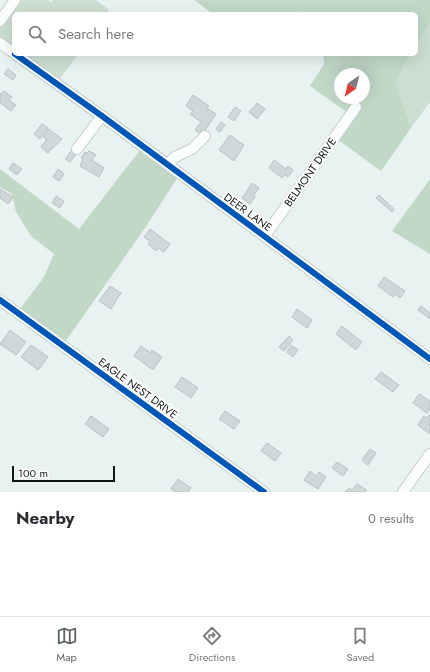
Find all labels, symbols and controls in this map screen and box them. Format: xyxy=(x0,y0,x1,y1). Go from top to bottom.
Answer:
search box xyxy=(12,12,418,56)
icon: search xyxy=(26,23,48,45)
text: Search here xyxy=(58,23,134,45)
north arrow xyxy=(334,68,370,104)
street label: BELMONT DRIVE xyxy=(280,134,340,210)
street label: DEER LANE xyxy=(221,189,275,235)
street label: EAGLE NEST DRIVE xyxy=(95,354,181,422)
scale bar xyxy=(12,464,115,483)
text: 100 m xyxy=(18,465,48,481)
text: Nearby xyxy=(16,506,74,530)
text: 0 results xyxy=(368,509,414,528)
tab: Map xyxy=(56,625,78,665)
tab: Directions xyxy=(189,625,235,665)
tab: Saved xyxy=(347,625,374,665)

